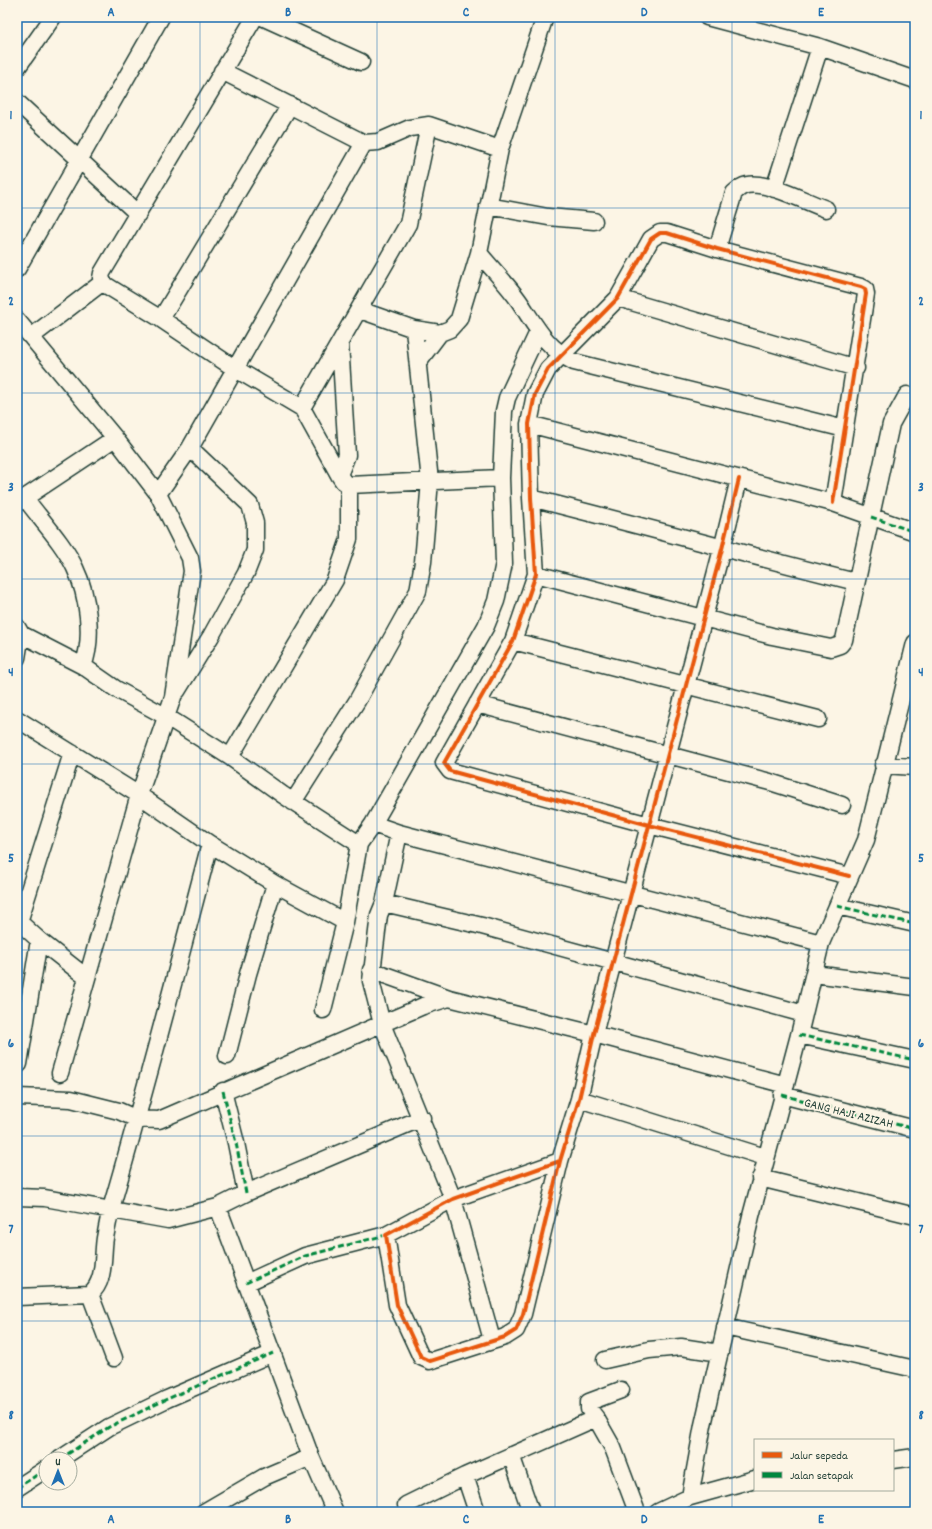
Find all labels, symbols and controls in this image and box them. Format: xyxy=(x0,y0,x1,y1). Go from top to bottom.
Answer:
text: A xyxy=(107,4,115,23)
text: B xyxy=(285,4,291,23)
text: C xyxy=(463,4,470,23)
text: D xyxy=(641,4,648,23)
text: E xyxy=(818,4,825,23)
text: 1 xyxy=(10,107,13,126)
text: 1 xyxy=(920,107,923,126)
text: 2 xyxy=(8,293,14,312)
text: 2 xyxy=(918,293,924,312)
text: 3 xyxy=(8,479,14,498)
text: 3 xyxy=(918,479,924,498)
text: 4 xyxy=(8,664,14,683)
text: 4 xyxy=(918,664,924,683)
text: 5 xyxy=(8,850,14,869)
text: 5 xyxy=(918,850,924,869)
text: 6 xyxy=(8,1035,15,1054)
text: 6 xyxy=(918,1035,925,1054)
street label: GANG HAJI AZIZAH xyxy=(802,1094,895,1135)
text: 7 xyxy=(9,1221,14,1240)
text: 7 xyxy=(919,1221,924,1240)
text: 8 xyxy=(8,1407,14,1426)
text: 8 xyxy=(918,1407,924,1426)
legend xyxy=(754,1439,894,1491)
text: Jalur sepeda xyxy=(790,1448,848,1465)
north arrow xyxy=(38,1451,78,1491)
text: U xyxy=(55,1455,61,1471)
text: Jalan setapak xyxy=(790,1468,853,1485)
text: A xyxy=(107,1511,115,1529)
text: B xyxy=(285,1511,291,1529)
text: C xyxy=(463,1511,470,1529)
text: D xyxy=(641,1511,648,1529)
text: E xyxy=(818,1511,825,1529)

